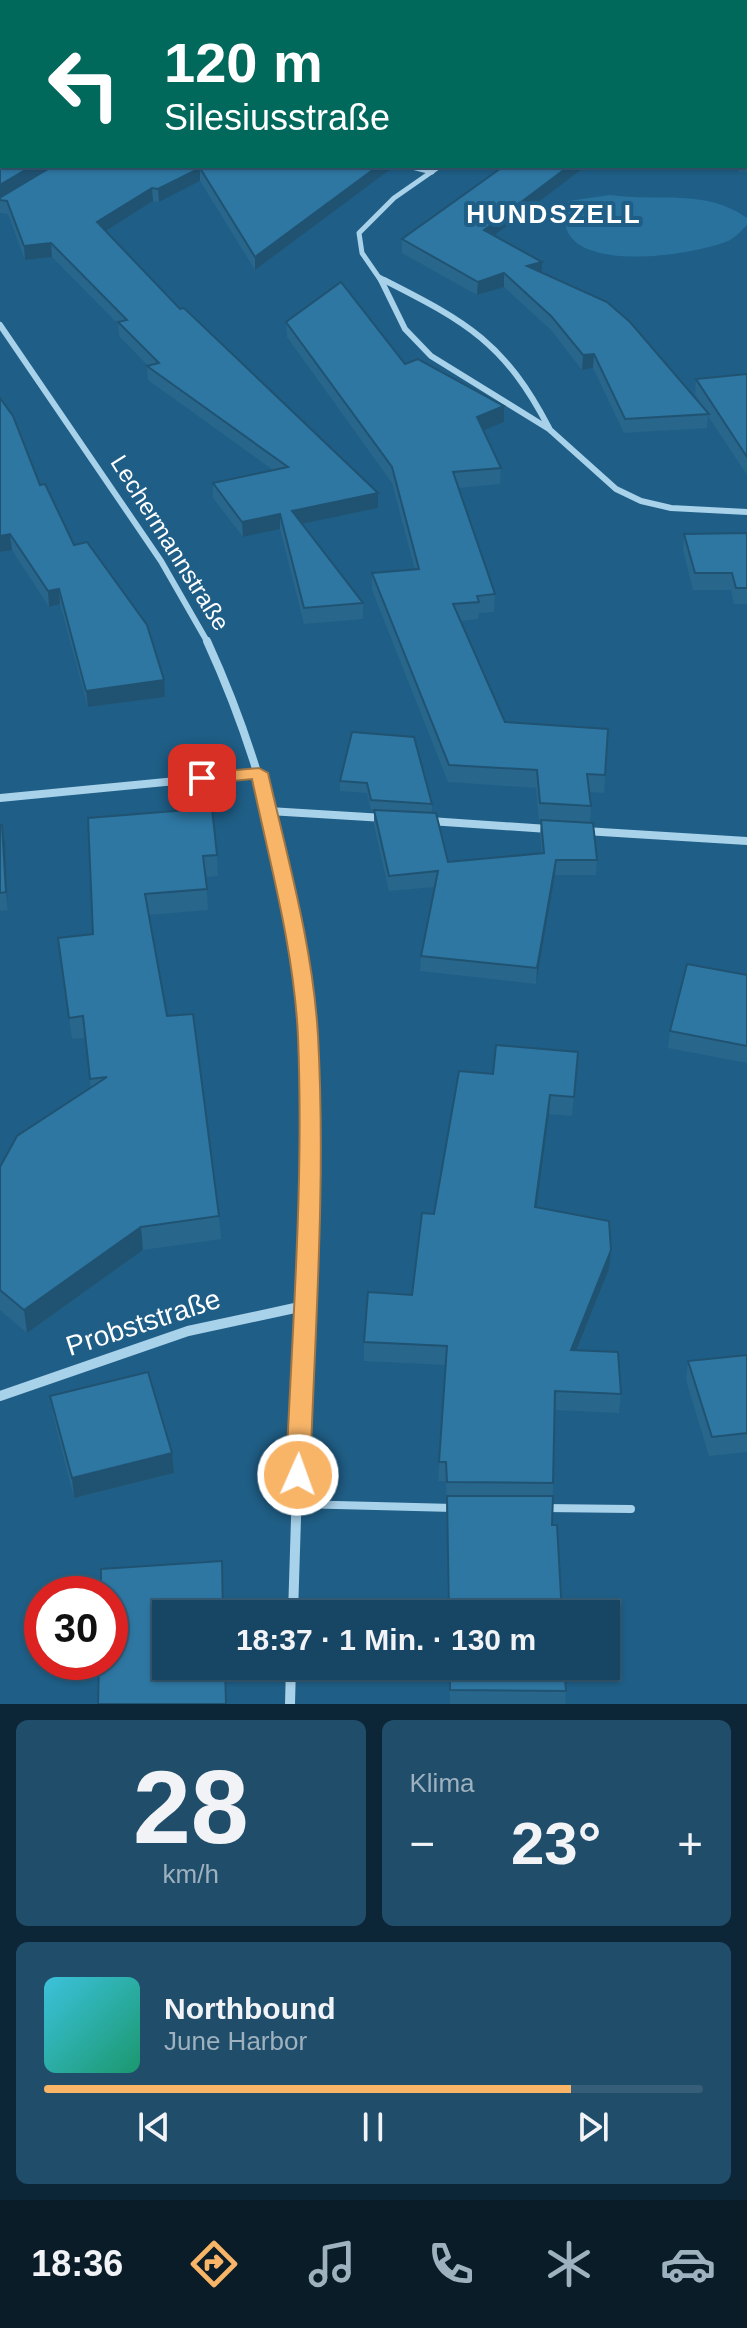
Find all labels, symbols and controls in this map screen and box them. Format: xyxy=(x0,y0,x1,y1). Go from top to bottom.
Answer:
text: 120 m xyxy=(164,31,323,94)
icon: left xyxy=(32,32,136,136)
text: Silesiusstraße xyxy=(164,97,390,138)
district label: HUNDSZELL xyxy=(466,199,642,229)
street label: Lechermannstraße xyxy=(106,450,235,635)
pin xyxy=(168,744,236,812)
icon: arrive xyxy=(180,756,224,800)
street label: Probststraße xyxy=(62,1283,224,1362)
position arrow xyxy=(256,1433,340,1517)
speed limit sign: 30 xyxy=(24,1576,128,1680)
text: 18:37 · 1 Min. · 130 m xyxy=(236,1623,536,1656)
text: 28 xyxy=(133,1749,249,1865)
text: Klima xyxy=(410,1768,475,1798)
text: 23° xyxy=(511,1810,602,1877)
text: − xyxy=(410,1819,435,1868)
text: + xyxy=(677,1819,703,1868)
text: km/h xyxy=(163,1859,219,1889)
text: Northbound xyxy=(164,1992,336,2025)
text: June Harbor xyxy=(164,2026,307,2056)
icon: previous xyxy=(132,2105,176,2149)
icon: pause xyxy=(351,2105,395,2149)
icon: next xyxy=(571,2105,615,2149)
icon: directions xyxy=(186,2236,242,2292)
icon: music xyxy=(304,2236,360,2292)
icon: phone xyxy=(423,2236,479,2292)
icon: climate xyxy=(541,2236,597,2292)
icon: car xyxy=(660,2236,716,2292)
text: 18:36 xyxy=(31,2243,123,2284)

